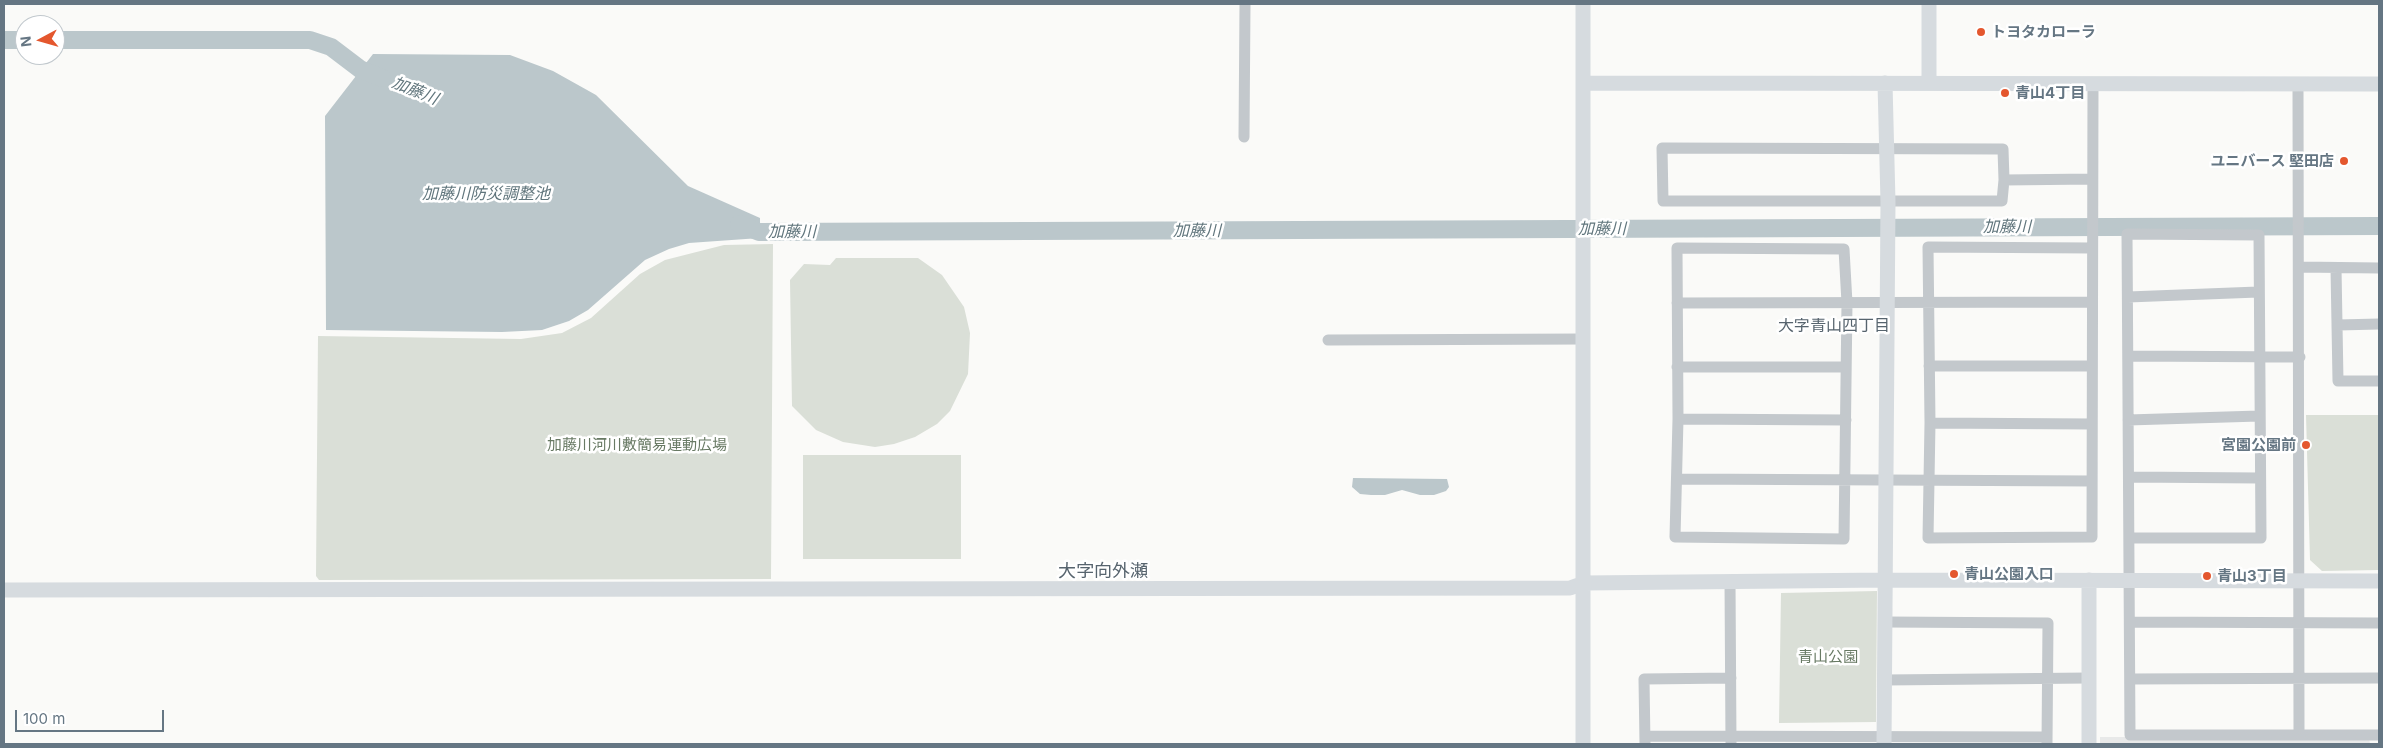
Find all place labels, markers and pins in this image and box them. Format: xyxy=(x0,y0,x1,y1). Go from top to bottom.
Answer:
place label: トヨタカローラ xyxy=(1991,23,2096,41)
marker: トヨタカローラ xyxy=(1975,26,1987,38)
place label: 青山4丁目 xyxy=(2015,84,2085,102)
marker: 青山4丁目 xyxy=(1999,87,2011,99)
place label: ユニバース 堅田店 xyxy=(2210,152,2334,170)
marker: ユニバース 堅田店 xyxy=(2338,155,2350,167)
place label: 宮園公園前 xyxy=(2221,436,2296,454)
marker: 宮園公園前 xyxy=(2300,439,2312,451)
place label: 青山公園入口 xyxy=(1964,565,2054,583)
place label: 青山3丁目 xyxy=(2217,567,2287,585)
marker: 青山公園入口 xyxy=(1948,568,1960,580)
marker: 青山3丁目 xyxy=(2201,570,2213,582)

